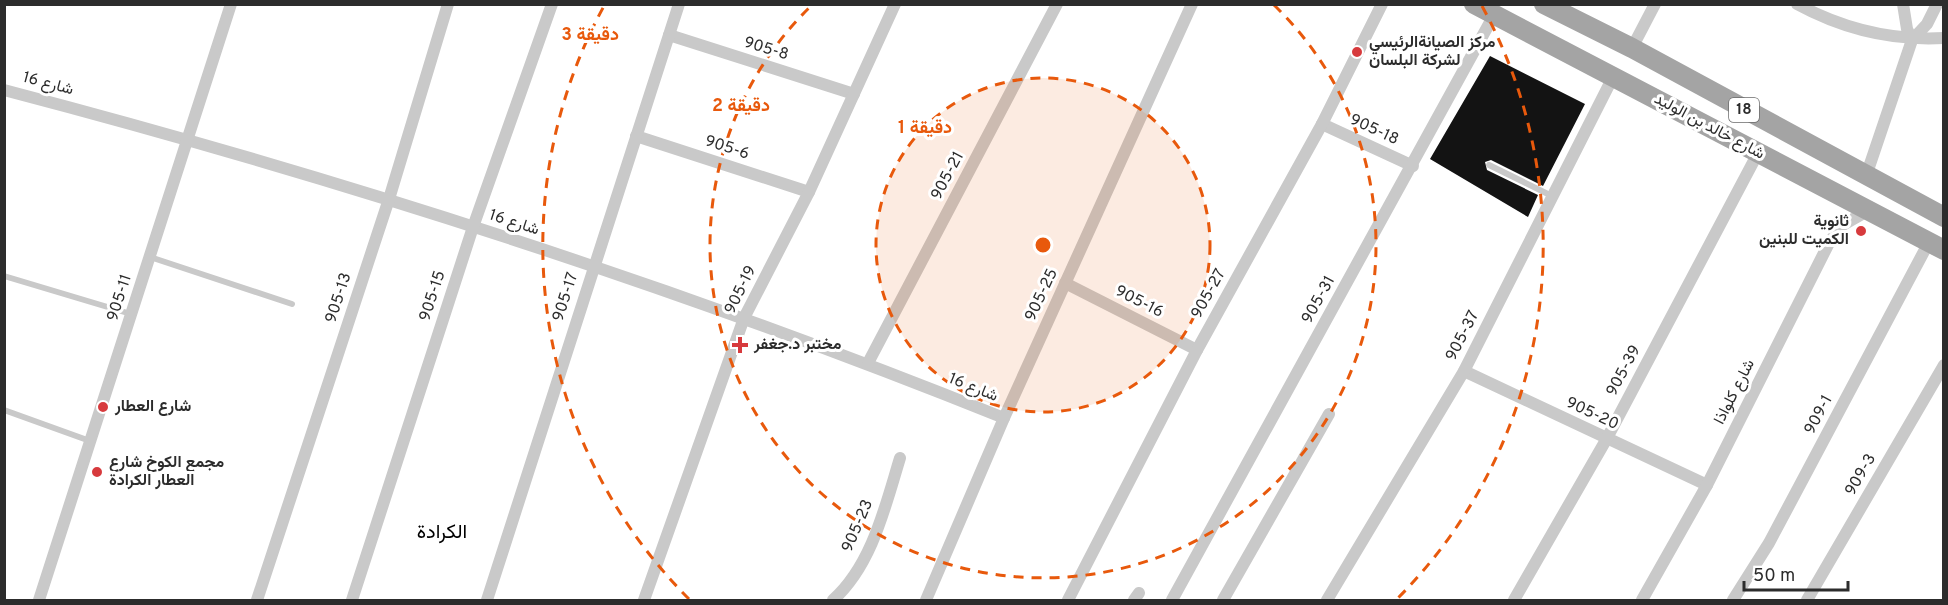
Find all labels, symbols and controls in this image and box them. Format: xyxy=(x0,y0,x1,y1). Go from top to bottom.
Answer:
text: 3 دقيقة xyxy=(561,24,619,47)
street label: 905-8 xyxy=(741,33,791,65)
place label: مركز الصيانةالرئيسي لشركة البلسان xyxy=(1369,33,1496,71)
marker: مركز الصيانةالرئيسي لشركة البلسان xyxy=(1350,45,1364,59)
street label: شارع 16 xyxy=(21,68,75,100)
street label: شارع خالد بن الوليد xyxy=(1650,90,1768,164)
text: 2 دقيقة xyxy=(712,95,770,118)
road number: 18 xyxy=(1729,98,1759,122)
street label: 905-18 xyxy=(1346,110,1402,150)
text: 1 دقيقة xyxy=(898,117,952,140)
street label: 905-6 xyxy=(702,131,752,165)
street label: 905-21 xyxy=(927,148,969,204)
street label: شارع 16 xyxy=(486,206,542,240)
place label: ثانوية الكميت للبنين xyxy=(1759,212,1849,250)
marker: ثانوية الكميت للبنين xyxy=(1854,224,1868,238)
centre of rings xyxy=(1033,235,1053,255)
street label: 905-19 xyxy=(721,262,761,318)
street label: 905-25 xyxy=(1021,266,1063,324)
street label: 905-27 xyxy=(1187,266,1231,322)
street label: 905-15 xyxy=(415,268,451,324)
street label: 905-13 xyxy=(322,270,356,326)
street label: 905-17 xyxy=(549,270,583,324)
street label: 905-11 xyxy=(103,272,137,324)
street label: 905-31 xyxy=(1298,273,1340,327)
street label: 905-16 xyxy=(1111,281,1167,323)
street label: 905-37 xyxy=(1442,307,1484,365)
place label: مختبر د.جغفر xyxy=(753,335,842,355)
marker: مختبر د.جغفر xyxy=(731,336,749,354)
street label: 905-39 xyxy=(1602,342,1646,400)
street label: شارع كلواذا xyxy=(1710,356,1760,428)
street label: شارع 16 xyxy=(945,369,1001,407)
street label: 909-1 xyxy=(1800,392,1838,438)
street label: 905-20 xyxy=(1562,393,1622,435)
place label: شارع العطار xyxy=(114,397,192,417)
marker: شارع العطار xyxy=(96,400,110,414)
street label: 909-3 xyxy=(1841,450,1881,500)
place label: مجمع الكوخ شارع العطار الكرادة xyxy=(109,453,224,491)
marker: مجمع الكوخ شارع العطار الكرادة xyxy=(90,465,104,479)
street label: 905-23 xyxy=(838,497,878,555)
district label: الكرادة xyxy=(417,520,467,546)
scale bar xyxy=(1744,554,1848,592)
text: 50 m xyxy=(1753,565,1795,588)

